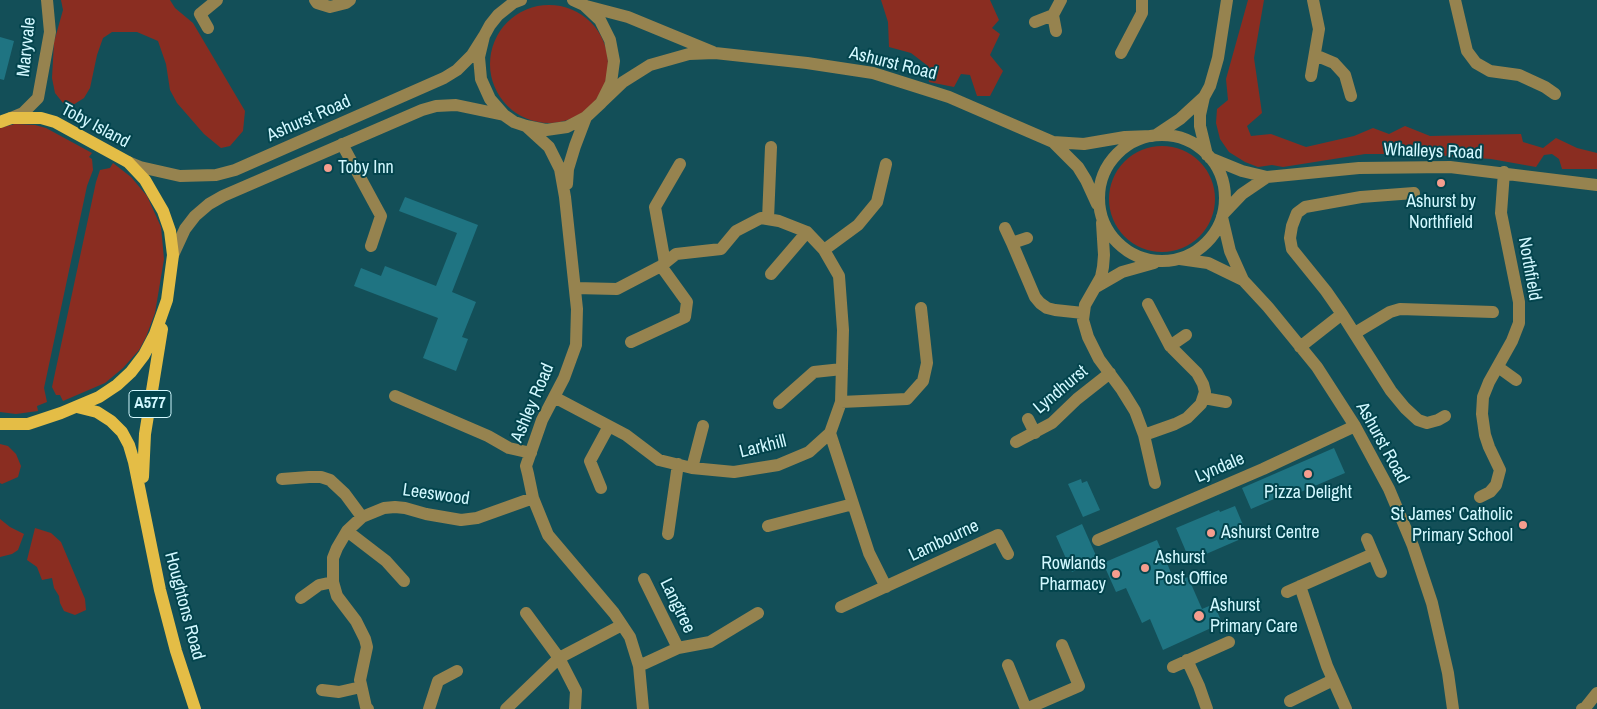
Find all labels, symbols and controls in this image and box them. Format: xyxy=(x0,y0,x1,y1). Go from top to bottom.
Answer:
street label: Maryvale xyxy=(13,16,41,78)
street label: Ashurst Road xyxy=(847,43,939,85)
street label: Ashurst Road xyxy=(264,91,354,147)
street label: Toby Island xyxy=(57,99,133,153)
street label: Whalleys Road xyxy=(1383,139,1483,165)
place label: Toby Inn xyxy=(338,157,394,179)
marker: Toby Inn xyxy=(322,162,334,174)
marker: Ashurst by Northfield xyxy=(1435,177,1447,189)
place label: Ashurst by Northfield xyxy=(1406,191,1476,233)
street label: Northfield xyxy=(1513,236,1545,302)
street label: Ashley Road xyxy=(507,360,559,446)
street label: Lyndhurst xyxy=(1029,361,1093,419)
road number: A577 xyxy=(129,390,171,418)
street label: Ashurst Road xyxy=(1351,399,1413,487)
street label: Larkhill xyxy=(737,431,789,463)
street label: Lyndale xyxy=(1192,448,1248,488)
marker: Pizza Delight xyxy=(1302,468,1314,480)
street label: Leeswood xyxy=(401,480,471,510)
place label: Pizza Delight xyxy=(1264,482,1352,504)
place label: St James' Catholic Primary School xyxy=(1390,504,1513,546)
street label: Lambourne xyxy=(906,515,982,567)
marker: St James' Catholic Primary School xyxy=(1517,519,1529,531)
place label: Ashurst Centre xyxy=(1221,522,1319,544)
marker: Ashurst Centre xyxy=(1205,527,1217,539)
place label: Ashurst Post Office xyxy=(1155,547,1228,590)
street label: Houghtons Road xyxy=(159,550,209,662)
place label: Rowlands Pharmacy xyxy=(1040,553,1106,596)
marker: Ashurst Post Office xyxy=(1139,562,1151,574)
marker: Rowlands Pharmacy xyxy=(1110,568,1122,580)
street label: Langtree xyxy=(655,575,699,637)
place label: Ashurst Primary Care xyxy=(1210,595,1298,638)
marker: Ashurst Primary Care xyxy=(1192,609,1206,623)

